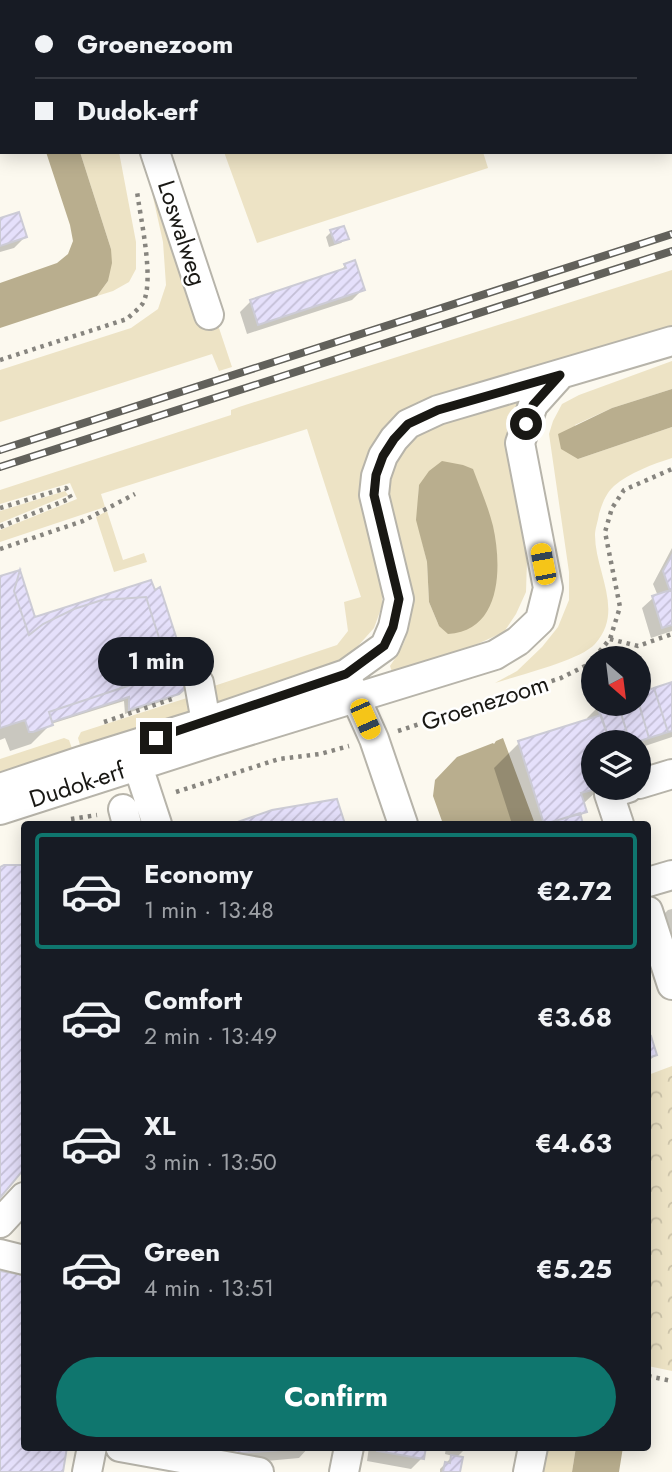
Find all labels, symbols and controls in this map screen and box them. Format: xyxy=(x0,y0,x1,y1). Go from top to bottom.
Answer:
text: Groenezoom xyxy=(77,25,233,63)
text: Dudok-erf xyxy=(77,92,198,130)
street label: Loswalweg xyxy=(149,176,216,290)
route start xyxy=(510,408,542,440)
car xyxy=(529,541,558,587)
callout: 1 min xyxy=(98,636,214,686)
text: 1 min xyxy=(127,644,185,678)
north arrow xyxy=(581,646,651,716)
map controls xyxy=(581,646,651,800)
street label: Groenezoom xyxy=(417,665,553,740)
car xyxy=(347,696,384,742)
route end xyxy=(140,722,172,754)
button: layers xyxy=(581,730,651,800)
street label: Dudok-erf xyxy=(24,752,130,816)
text: Economy xyxy=(144,855,253,893)
icon: car xyxy=(60,860,123,923)
text: €2.72 xyxy=(537,872,612,910)
text: 1 min · 13:48 xyxy=(144,893,274,927)
text: Comfort xyxy=(144,981,242,1019)
icon: car xyxy=(60,986,123,1049)
text: €3.68 xyxy=(537,998,612,1036)
text: 2 min · 13:49 xyxy=(144,1019,277,1053)
text: XL xyxy=(144,1107,176,1145)
icon: car xyxy=(60,1112,123,1175)
text: €4.63 xyxy=(535,1124,612,1162)
text: 3 min · 13:50 xyxy=(144,1145,277,1179)
text: Green xyxy=(144,1233,220,1271)
icon: car xyxy=(60,1238,123,1301)
text: €5.25 xyxy=(536,1250,612,1288)
text: 4 min · 13:51 xyxy=(144,1271,274,1305)
button: Confirm xyxy=(56,1357,616,1437)

